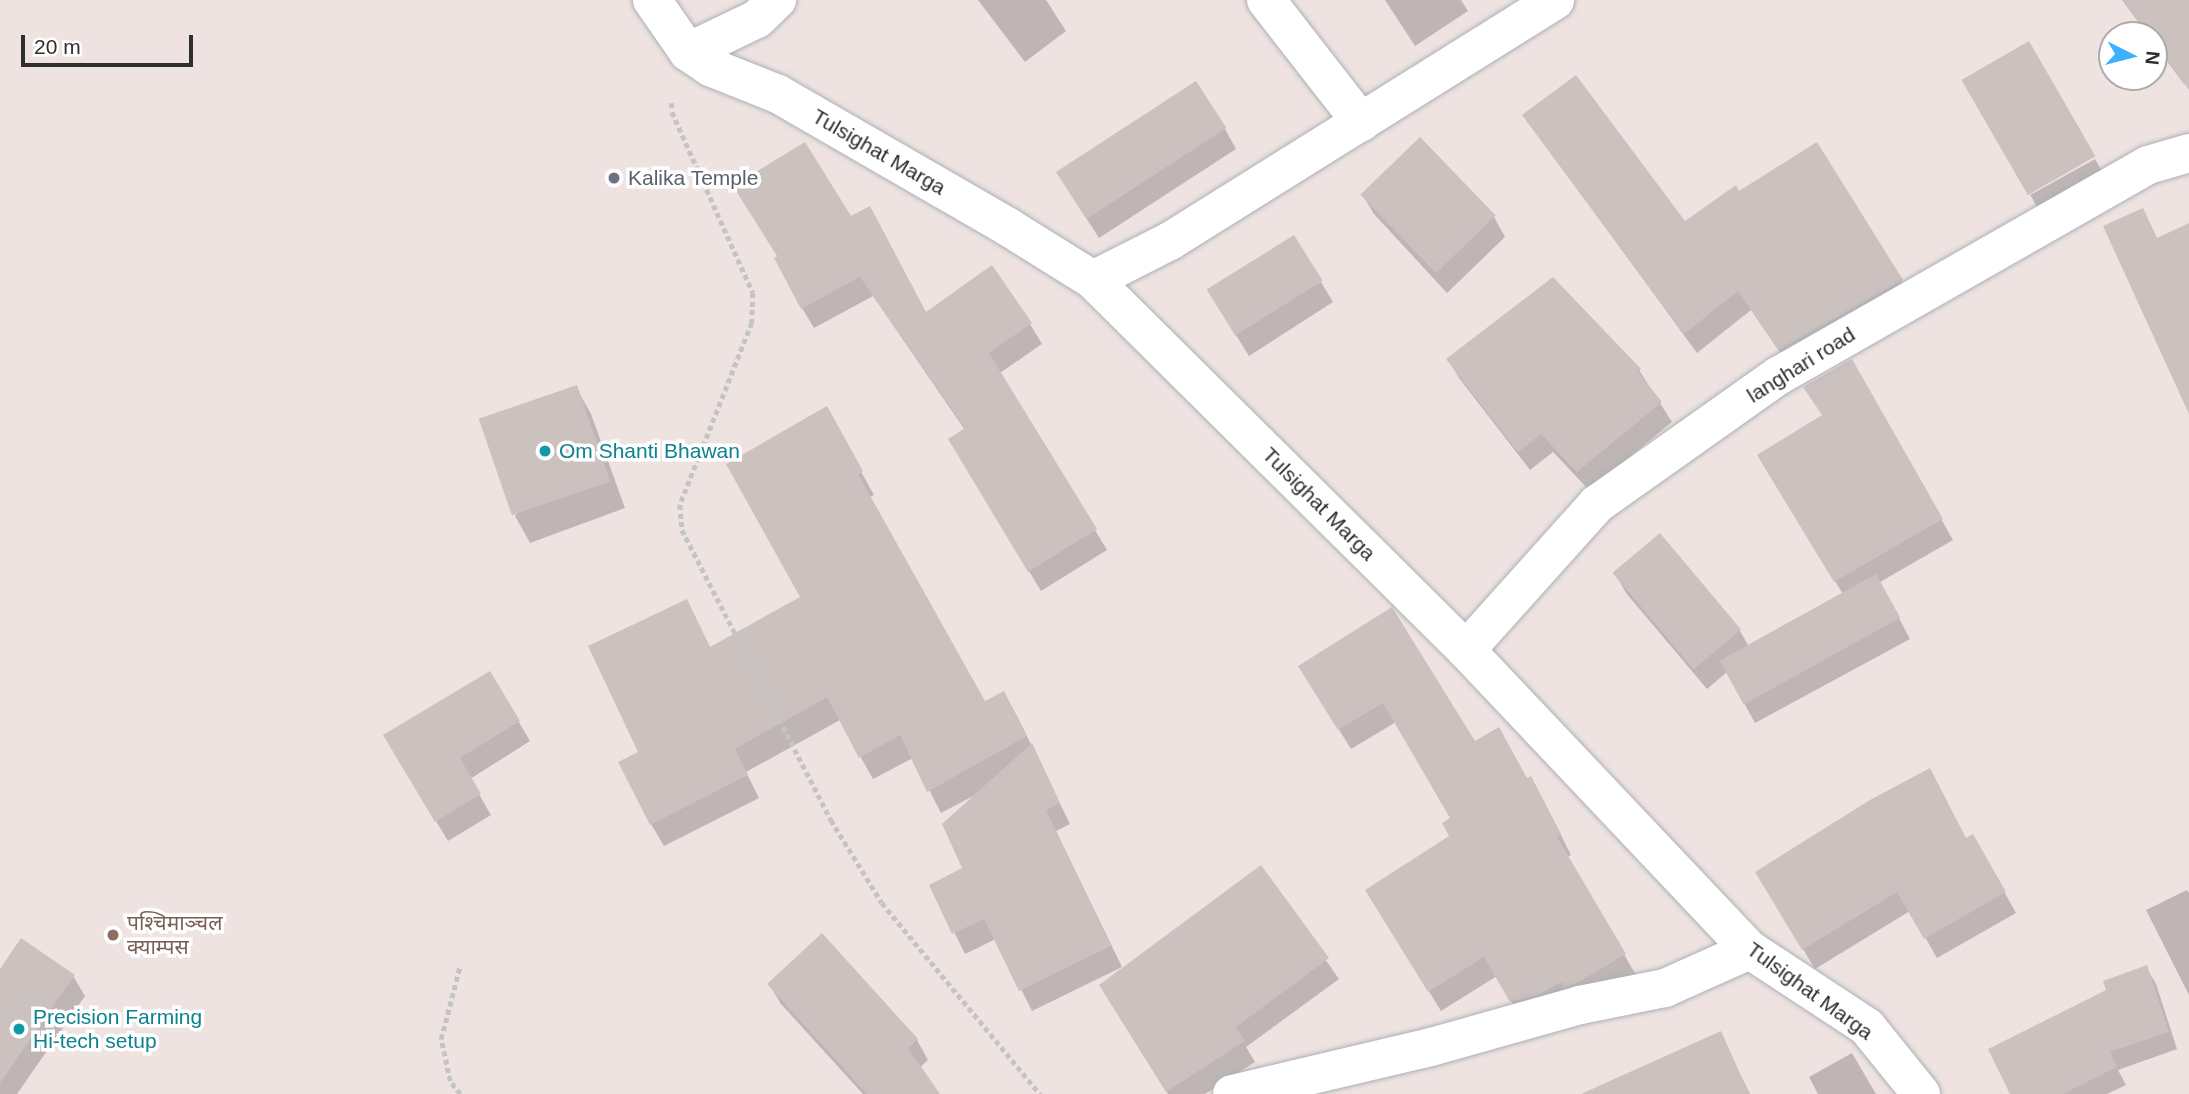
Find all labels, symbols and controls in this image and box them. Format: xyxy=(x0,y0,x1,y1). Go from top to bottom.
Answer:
scale bar xyxy=(24,21,196,65)
north arrow xyxy=(2098,21,2168,91)
text: 20 m xyxy=(34,35,81,58)
text: N xyxy=(2141,50,2164,66)
street label: Tulsighat Marga xyxy=(808,104,950,200)
place label: Kalika Temple xyxy=(628,165,759,191)
marker: Kalika Temple xyxy=(606,170,622,186)
street label: langhari road xyxy=(1742,322,1860,408)
place label: Om Shanti Bhawan xyxy=(559,438,740,464)
street label: Tulsighat Marga xyxy=(1257,442,1381,566)
marker: Om Shanti Bhawan xyxy=(537,443,553,459)
place label: पश्‍चिमाञ्‍चल क्याम्पस xyxy=(127,910,222,960)
marker: पश्‍चिमाञ्‍चल क्याम्पस xyxy=(105,927,121,943)
street label: Tulsighat Marga xyxy=(1742,937,1878,1045)
place label: Precision Farming Hi-tech setup xyxy=(33,1004,202,1054)
marker: Precision Farming Hi-tech setup xyxy=(11,1021,27,1037)

